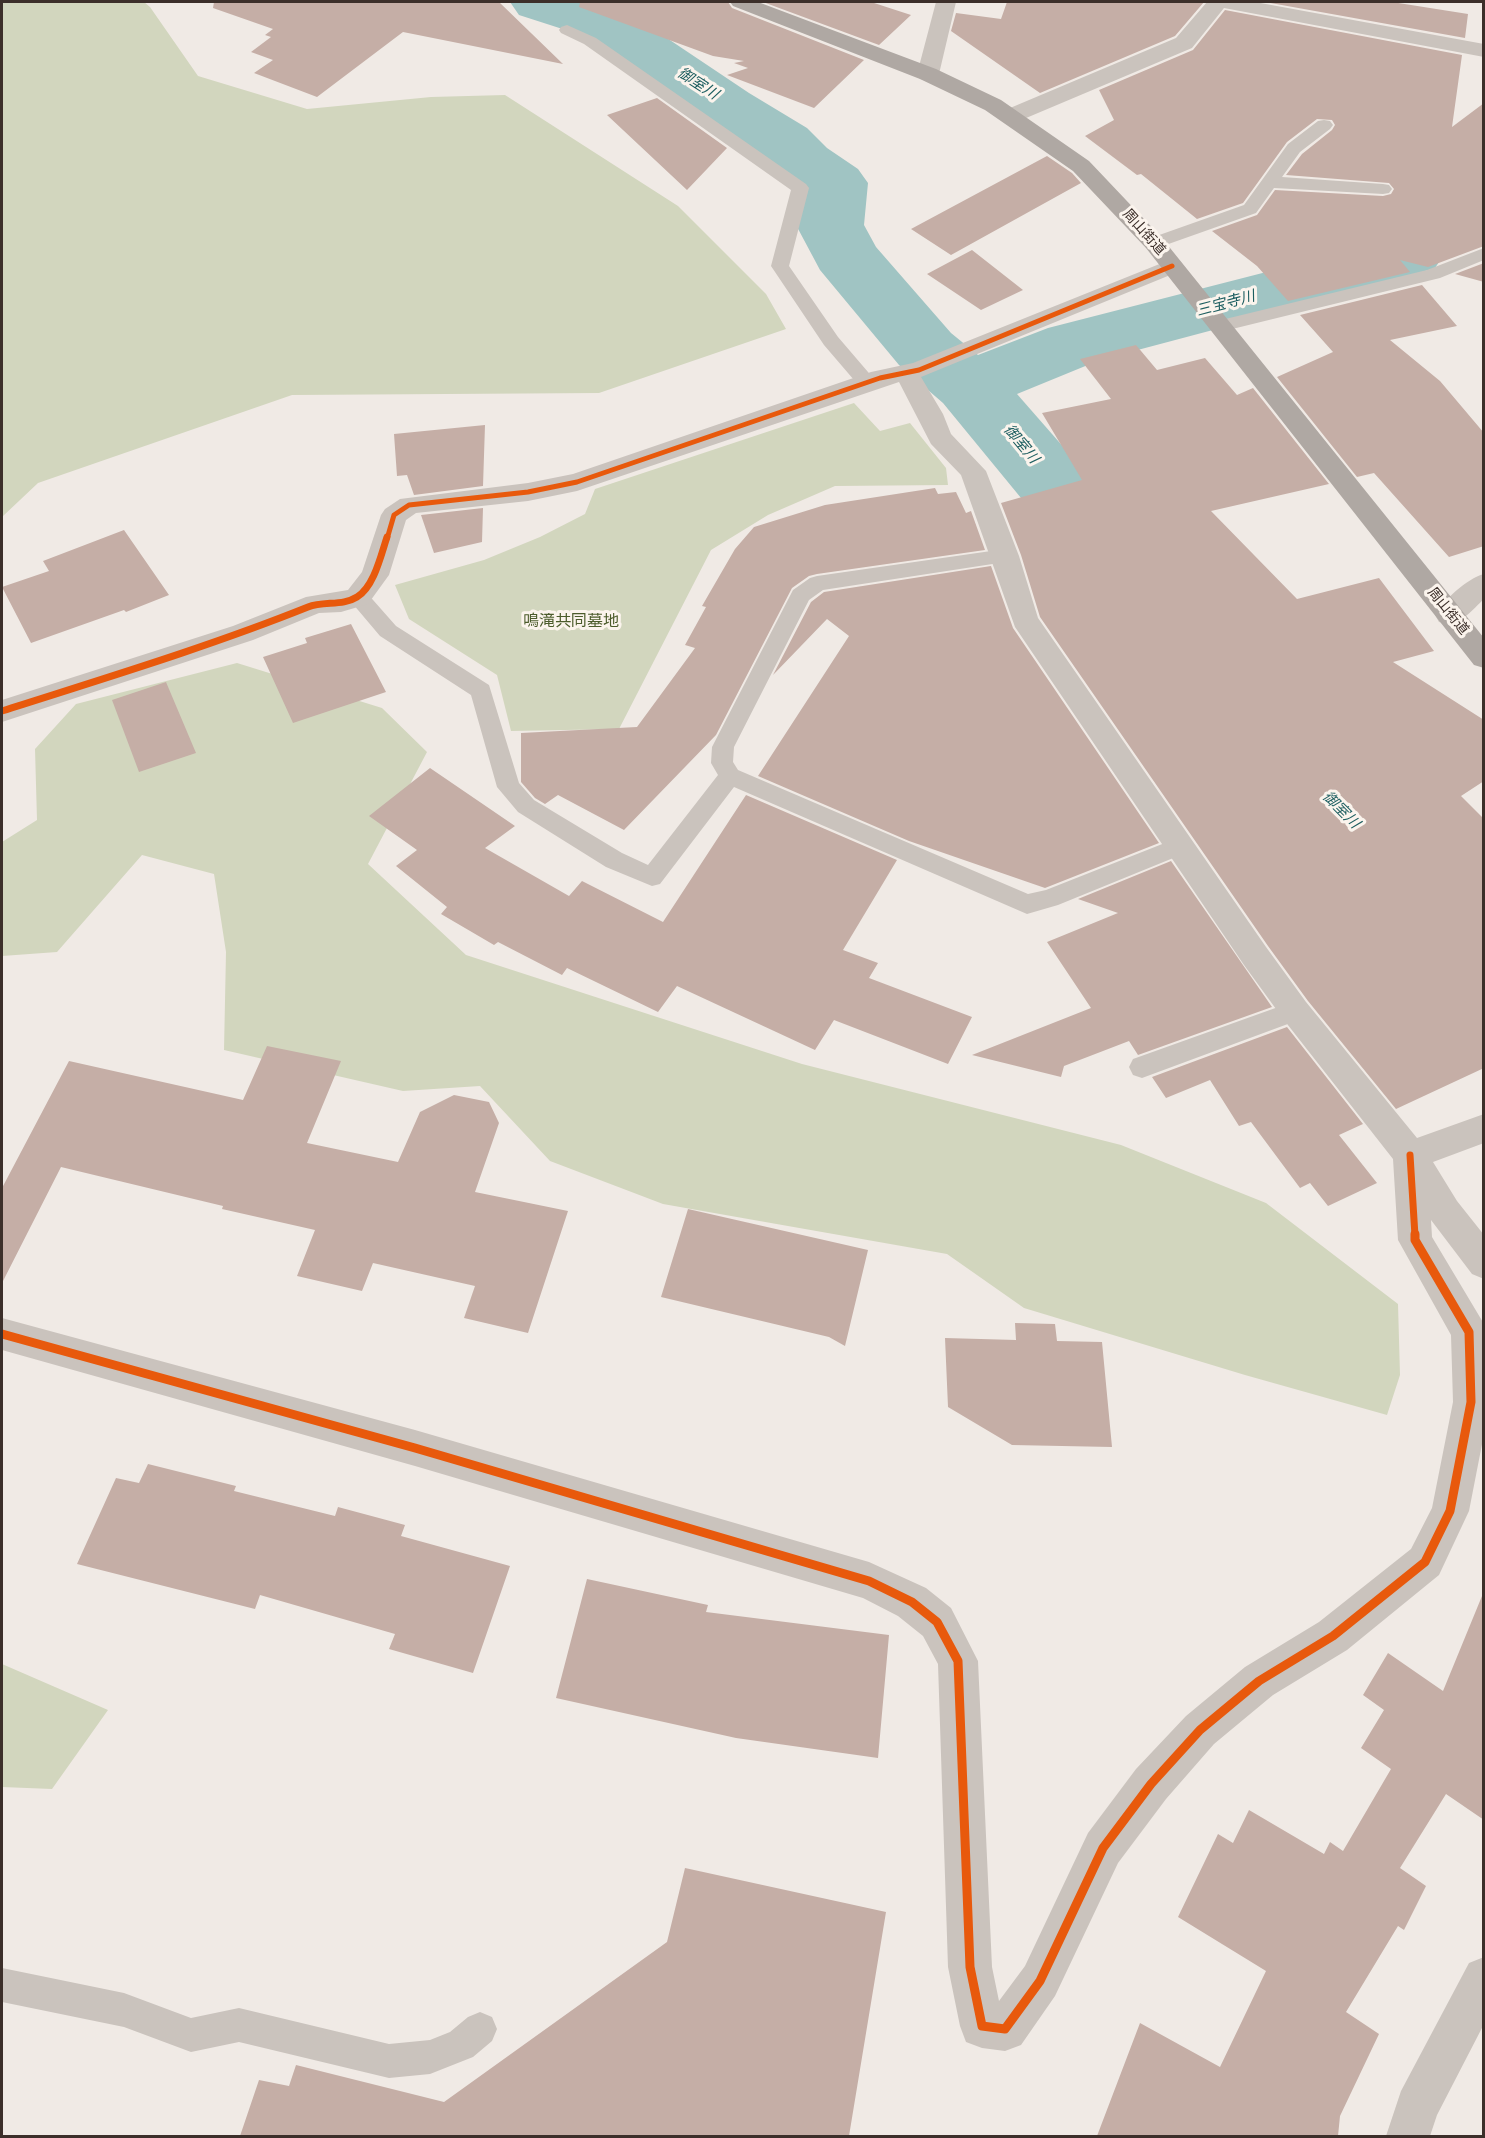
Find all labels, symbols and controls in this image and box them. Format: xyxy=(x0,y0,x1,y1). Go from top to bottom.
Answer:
water label: 御室川 xyxy=(673,65,721,105)
street label: 周山街道 xyxy=(1118,207,1168,259)
water label: 三宝寺川 xyxy=(1195,289,1257,321)
water label: 御室川 xyxy=(999,422,1041,468)
street label: 周山街道 xyxy=(1423,585,1471,639)
park label: 鳴滝共同墓地 xyxy=(523,613,619,633)
water label: 御室川 xyxy=(1318,789,1362,833)

